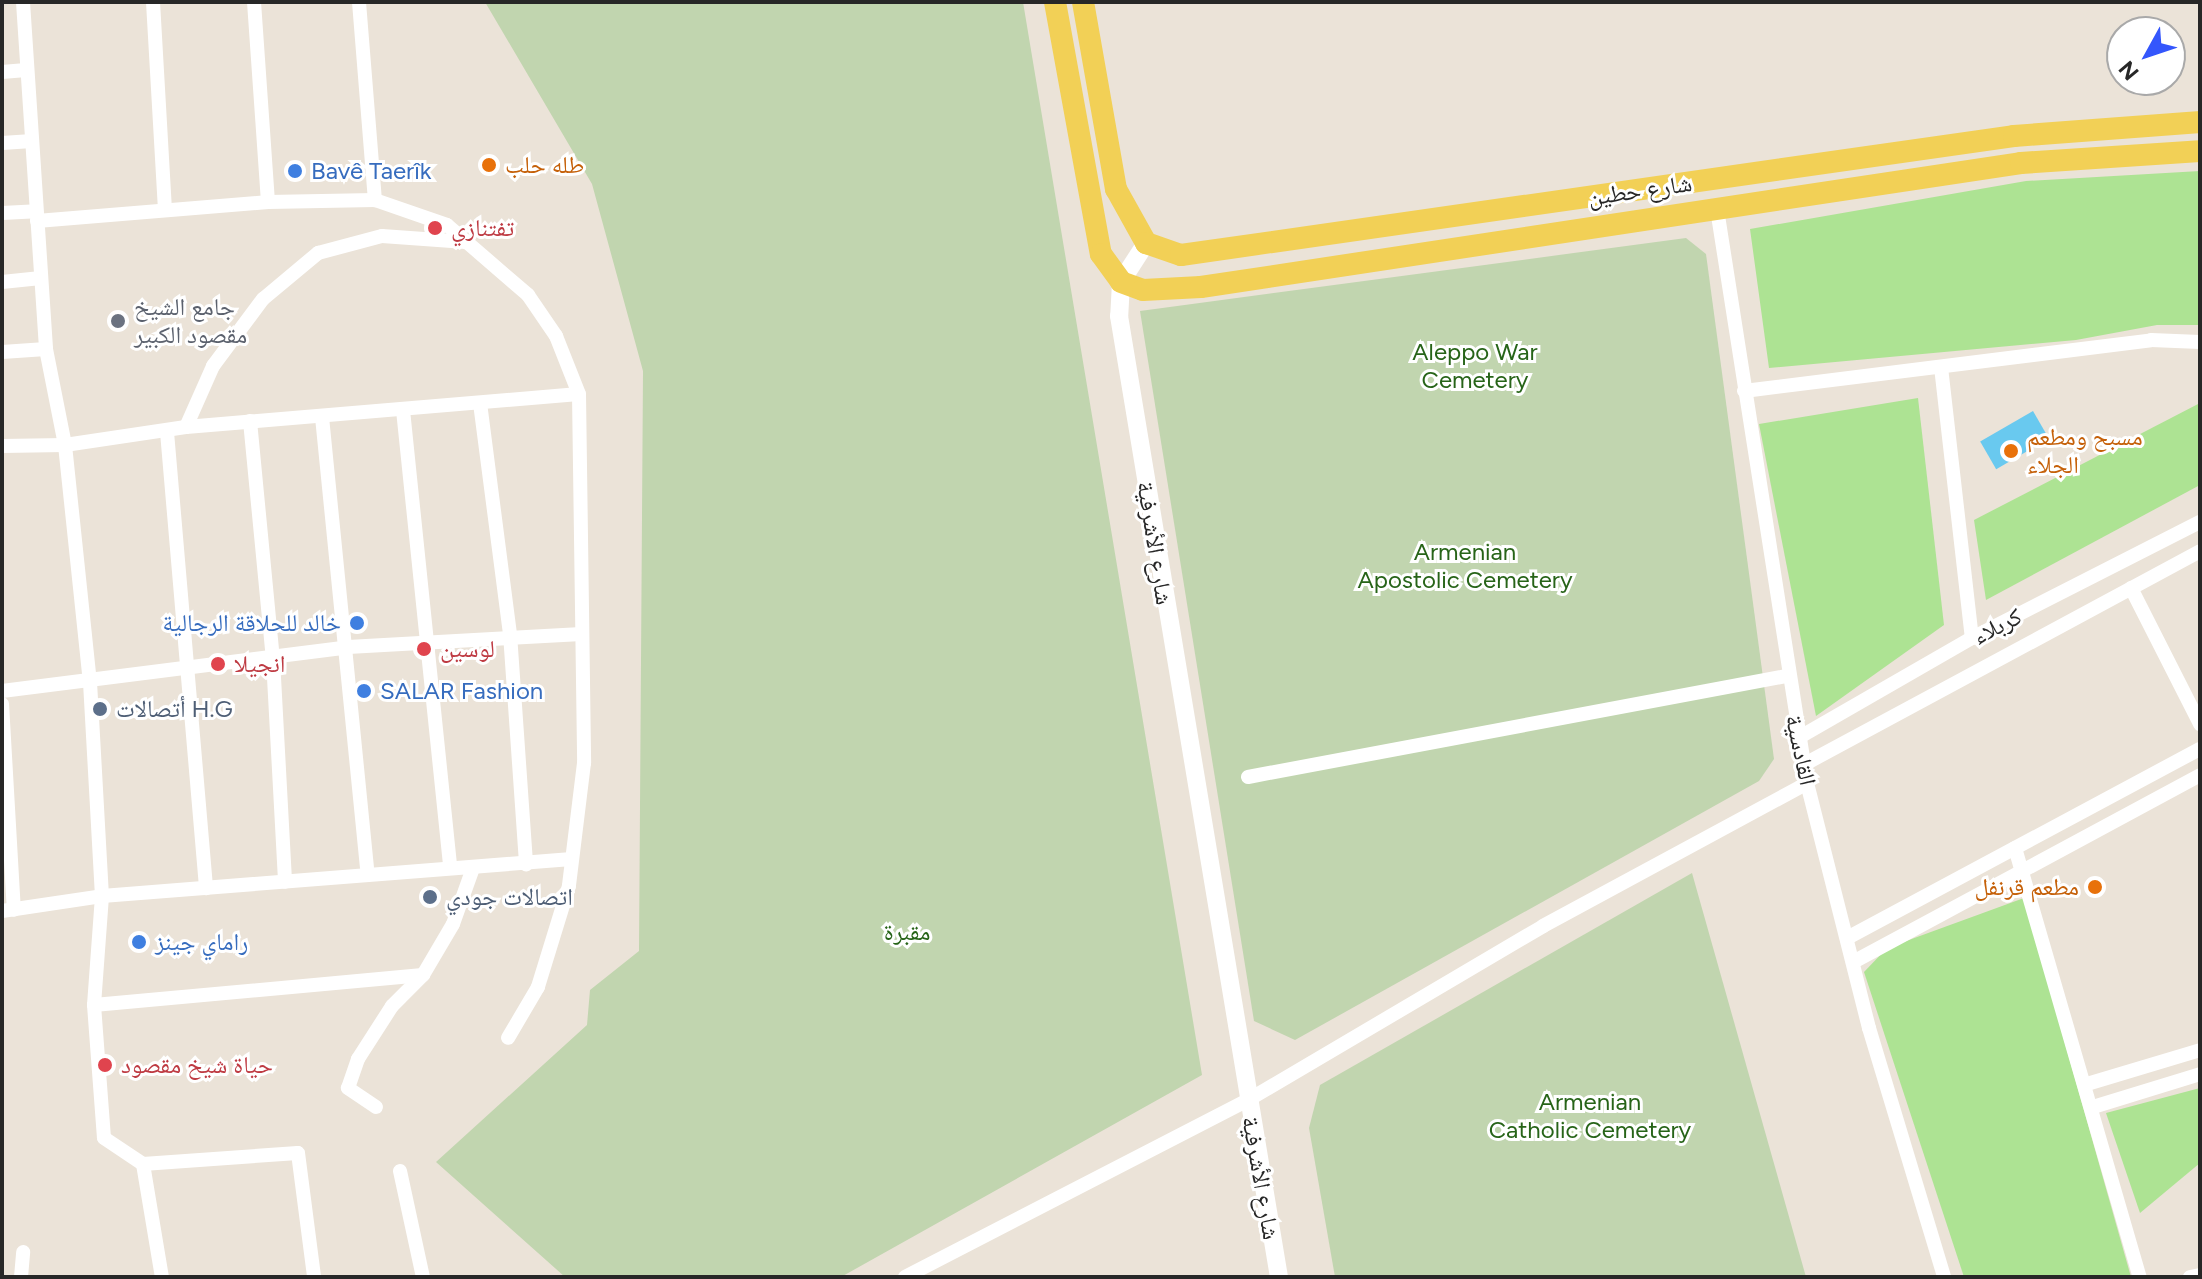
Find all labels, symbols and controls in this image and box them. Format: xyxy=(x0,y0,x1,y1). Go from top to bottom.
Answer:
north arrow xyxy=(2106,16,2186,96)
text: N xyxy=(2113,55,2145,86)
place label: طله حلب xyxy=(505,151,584,179)
marker: طله حلب xyxy=(480,156,498,174)
place label: Bavê Taerîk xyxy=(311,157,431,185)
marker: Bavê Taerîk xyxy=(286,162,304,180)
street label: شارع حطين xyxy=(1586,168,1694,212)
place label: تفتنازي xyxy=(451,214,514,242)
marker: تفتنازي xyxy=(426,219,444,237)
place label: جامع الشيخ مقصود الكبير xyxy=(134,293,247,349)
marker: جامع الشيخ مقصود الكبير xyxy=(109,312,127,330)
park label: Aleppo War Cemetery xyxy=(1412,338,1538,394)
place label: مسبح ومطعم الجلاء xyxy=(2027,423,2143,479)
marker: مسبح ومطعم الجلاء xyxy=(2002,442,2020,460)
street label: شارع الأشرفية xyxy=(1131,479,1179,607)
park label: Armenian Apostolic Cemetery xyxy=(1357,538,1573,594)
street label: كربلاء xyxy=(1968,602,2026,650)
place label: خالد للحلاقة الرجالية xyxy=(162,609,341,637)
marker: خالد للحلاقة الرجالية xyxy=(348,614,366,632)
place label: لوسين xyxy=(440,635,495,663)
marker: لوسين xyxy=(415,640,433,658)
place label: انجيلا xyxy=(234,650,286,678)
marker: انجيلا xyxy=(209,655,227,673)
place label: SALAR Fashion xyxy=(380,677,543,705)
marker: SALAR Fashion xyxy=(355,682,373,700)
place label: أتصالات H.G xyxy=(116,695,233,723)
marker: أتصالات H.G xyxy=(91,700,109,718)
street label: القادسية xyxy=(1779,712,1823,788)
place label: مطعم قرنفل xyxy=(1975,873,2079,901)
marker: مطعم قرنفل xyxy=(2086,878,2104,896)
place label: اتصالات جودي xyxy=(446,883,573,911)
marker: اتصالات جودي xyxy=(421,888,439,906)
park label: مقبرة xyxy=(884,918,930,946)
place label: راماي جينز xyxy=(155,928,248,956)
marker: راماي جينز xyxy=(130,933,148,951)
place label: حياة شيخ مقصود xyxy=(121,1051,273,1079)
marker: حياة شيخ مقصود xyxy=(96,1056,114,1074)
park label: Armenian Catholic Cemetery xyxy=(1489,1088,1691,1144)
street label: شارع الأشرفية xyxy=(1236,1114,1286,1242)

